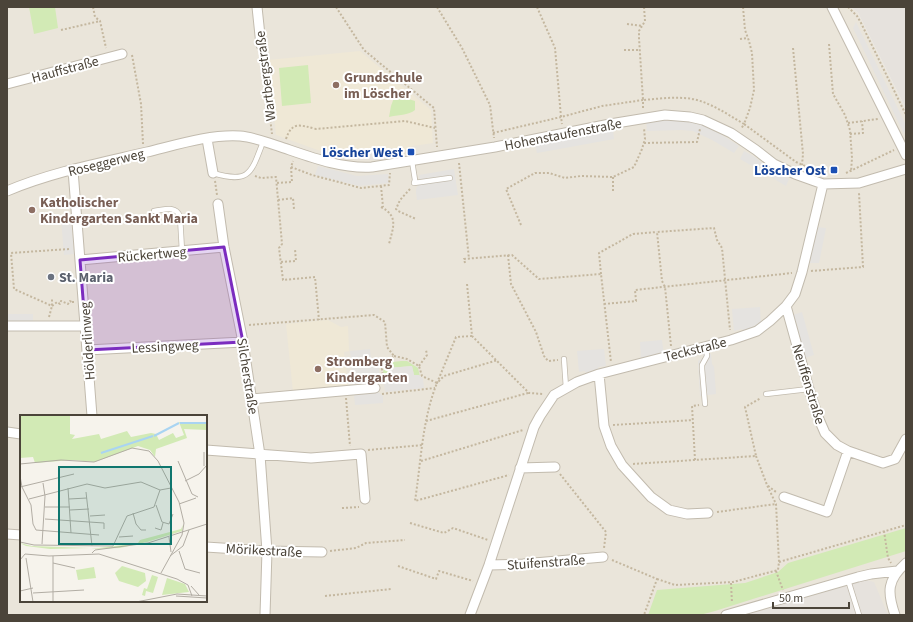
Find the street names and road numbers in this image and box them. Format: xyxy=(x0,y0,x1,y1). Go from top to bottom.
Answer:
street label: Wartbergstraße xyxy=(251,30,281,122)
street label: Hauffstraße xyxy=(29,51,101,89)
street label: Hohenstaufenstraße xyxy=(503,114,624,156)
street label: Roseggerweg xyxy=(66,144,146,182)
street label: Rückertweg xyxy=(117,242,187,268)
street label: Hölderlinweg xyxy=(75,301,101,381)
street label: Teckstraße xyxy=(662,333,729,367)
street label: Lessingweg xyxy=(131,335,199,359)
street label: Silcherstraße xyxy=(231,336,263,416)
street label: Neuffenstraße xyxy=(786,342,830,427)
street label: Mörikestraße xyxy=(225,539,303,563)
street label: Stuifenstraße xyxy=(506,550,586,576)

